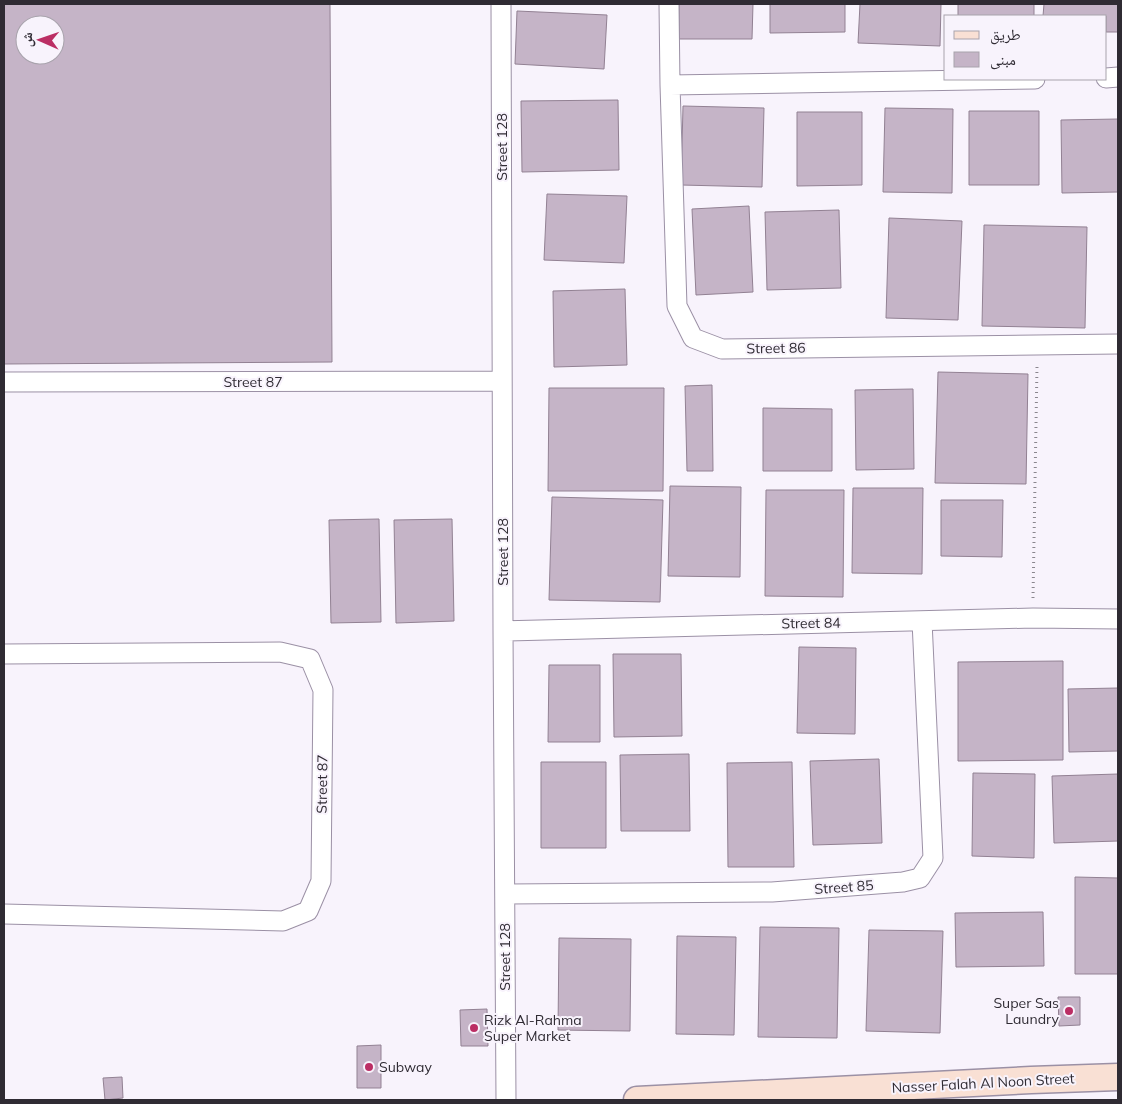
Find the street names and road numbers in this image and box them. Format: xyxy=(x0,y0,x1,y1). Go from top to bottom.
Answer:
street label: Street 128 xyxy=(493,113,511,181)
street label: Street 86 xyxy=(746,338,806,358)
street label: Street 87 xyxy=(223,373,283,391)
street label: Street 128 xyxy=(494,518,512,586)
street label: Street 84 xyxy=(781,613,841,633)
street label: Street 87 xyxy=(312,754,332,814)
street label: Street 85 xyxy=(814,876,874,898)
street label: Street 128 xyxy=(496,923,514,991)
street label: Nasser Falah Al Noon Street xyxy=(891,1069,1075,1097)

